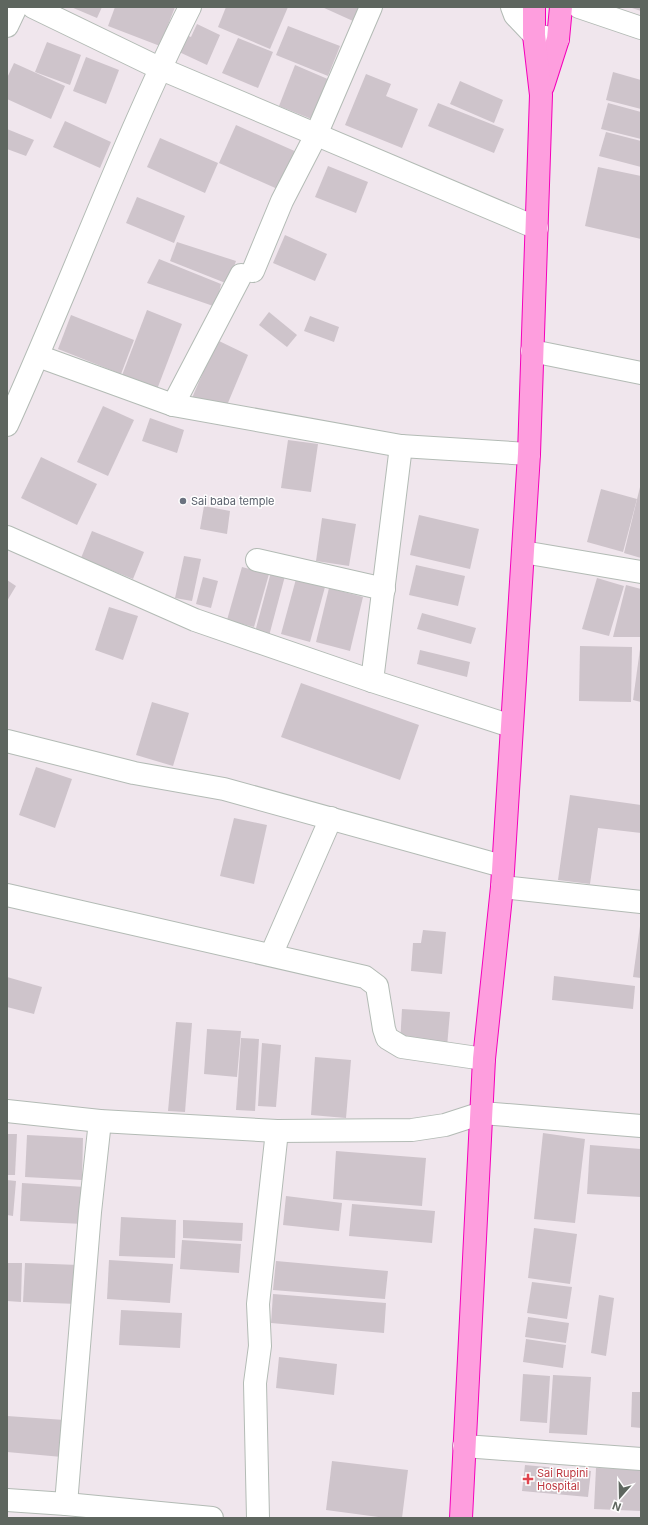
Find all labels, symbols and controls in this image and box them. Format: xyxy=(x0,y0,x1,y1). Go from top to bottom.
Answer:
place label: Sai baba temple xyxy=(191,494,274,508)
marker: Sai baba temple xyxy=(178,496,188,506)
place label: Sai Rupini Hospital xyxy=(537,1466,588,1493)
marker: Sai Rupini Hospital xyxy=(522,1473,534,1485)
north arrow xyxy=(600,1477,640,1517)
text: N xyxy=(610,1498,623,1514)

